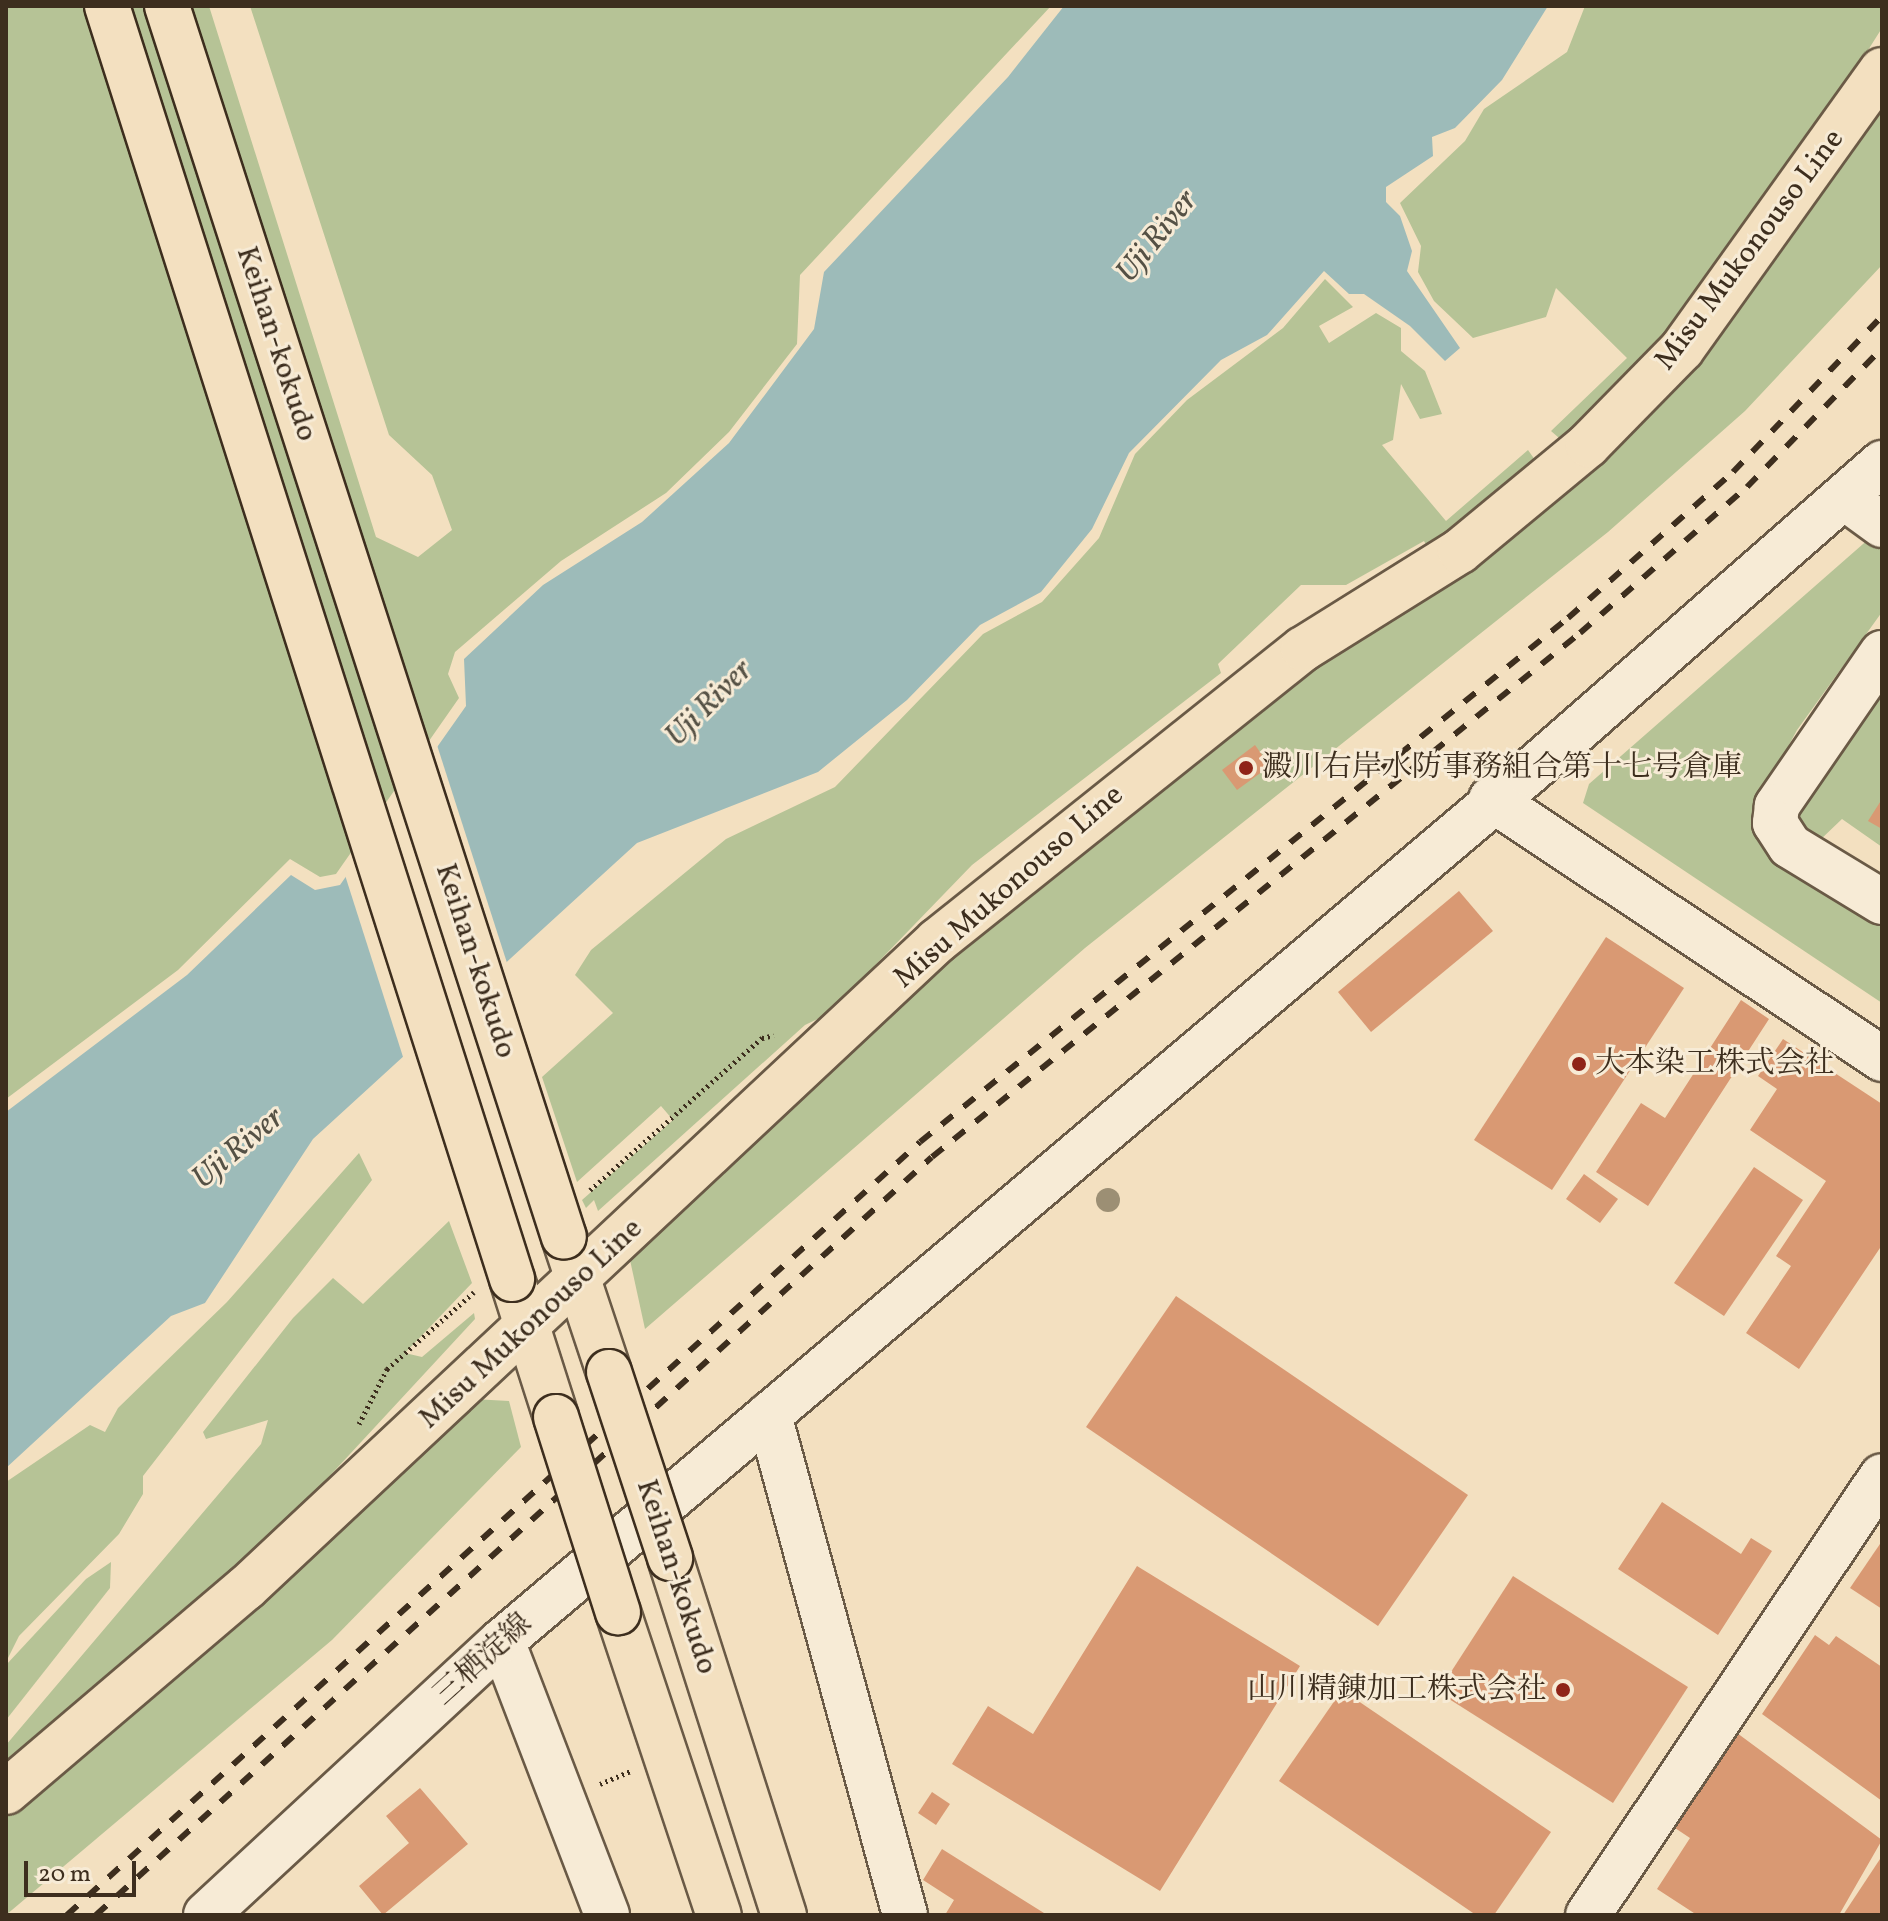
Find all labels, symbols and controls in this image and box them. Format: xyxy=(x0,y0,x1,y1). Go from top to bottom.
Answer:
street label: Misu Mukonouso Line xyxy=(1648,122,1852,378)
water label: Uji River xyxy=(1109,183,1207,291)
street label: Keihan-kokudo xyxy=(228,242,324,446)
water label: Uji River xyxy=(658,652,762,756)
place label: 澱川右岸水防事務組合第十七号倉庫 xyxy=(1262,750,1742,786)
marker: 澱川右岸水防事務組合第十七号倉庫 xyxy=(1237,759,1255,777)
street label: Misu Mukonouso Line xyxy=(887,778,1131,996)
street label: Keihan-kokudo xyxy=(427,859,523,1063)
place label: 大本染工株式会社 xyxy=(1595,1046,1835,1082)
marker: 大本染工株式会社 xyxy=(1570,1055,1588,1073)
water label: Uji River xyxy=(185,1100,293,1198)
street label: Misu Mukonouso Line xyxy=(412,1211,650,1437)
street label: Keihan-kokudo xyxy=(628,1475,724,1679)
street label: 三栖淀線 xyxy=(426,1606,540,1714)
place label: 山川精錬加工株式会社 xyxy=(1247,1672,1547,1708)
marker: 山川精錬加工株式会社 xyxy=(1554,1681,1572,1699)
scale bar xyxy=(28,1845,140,1895)
text: 20 m xyxy=(38,1858,91,1892)

